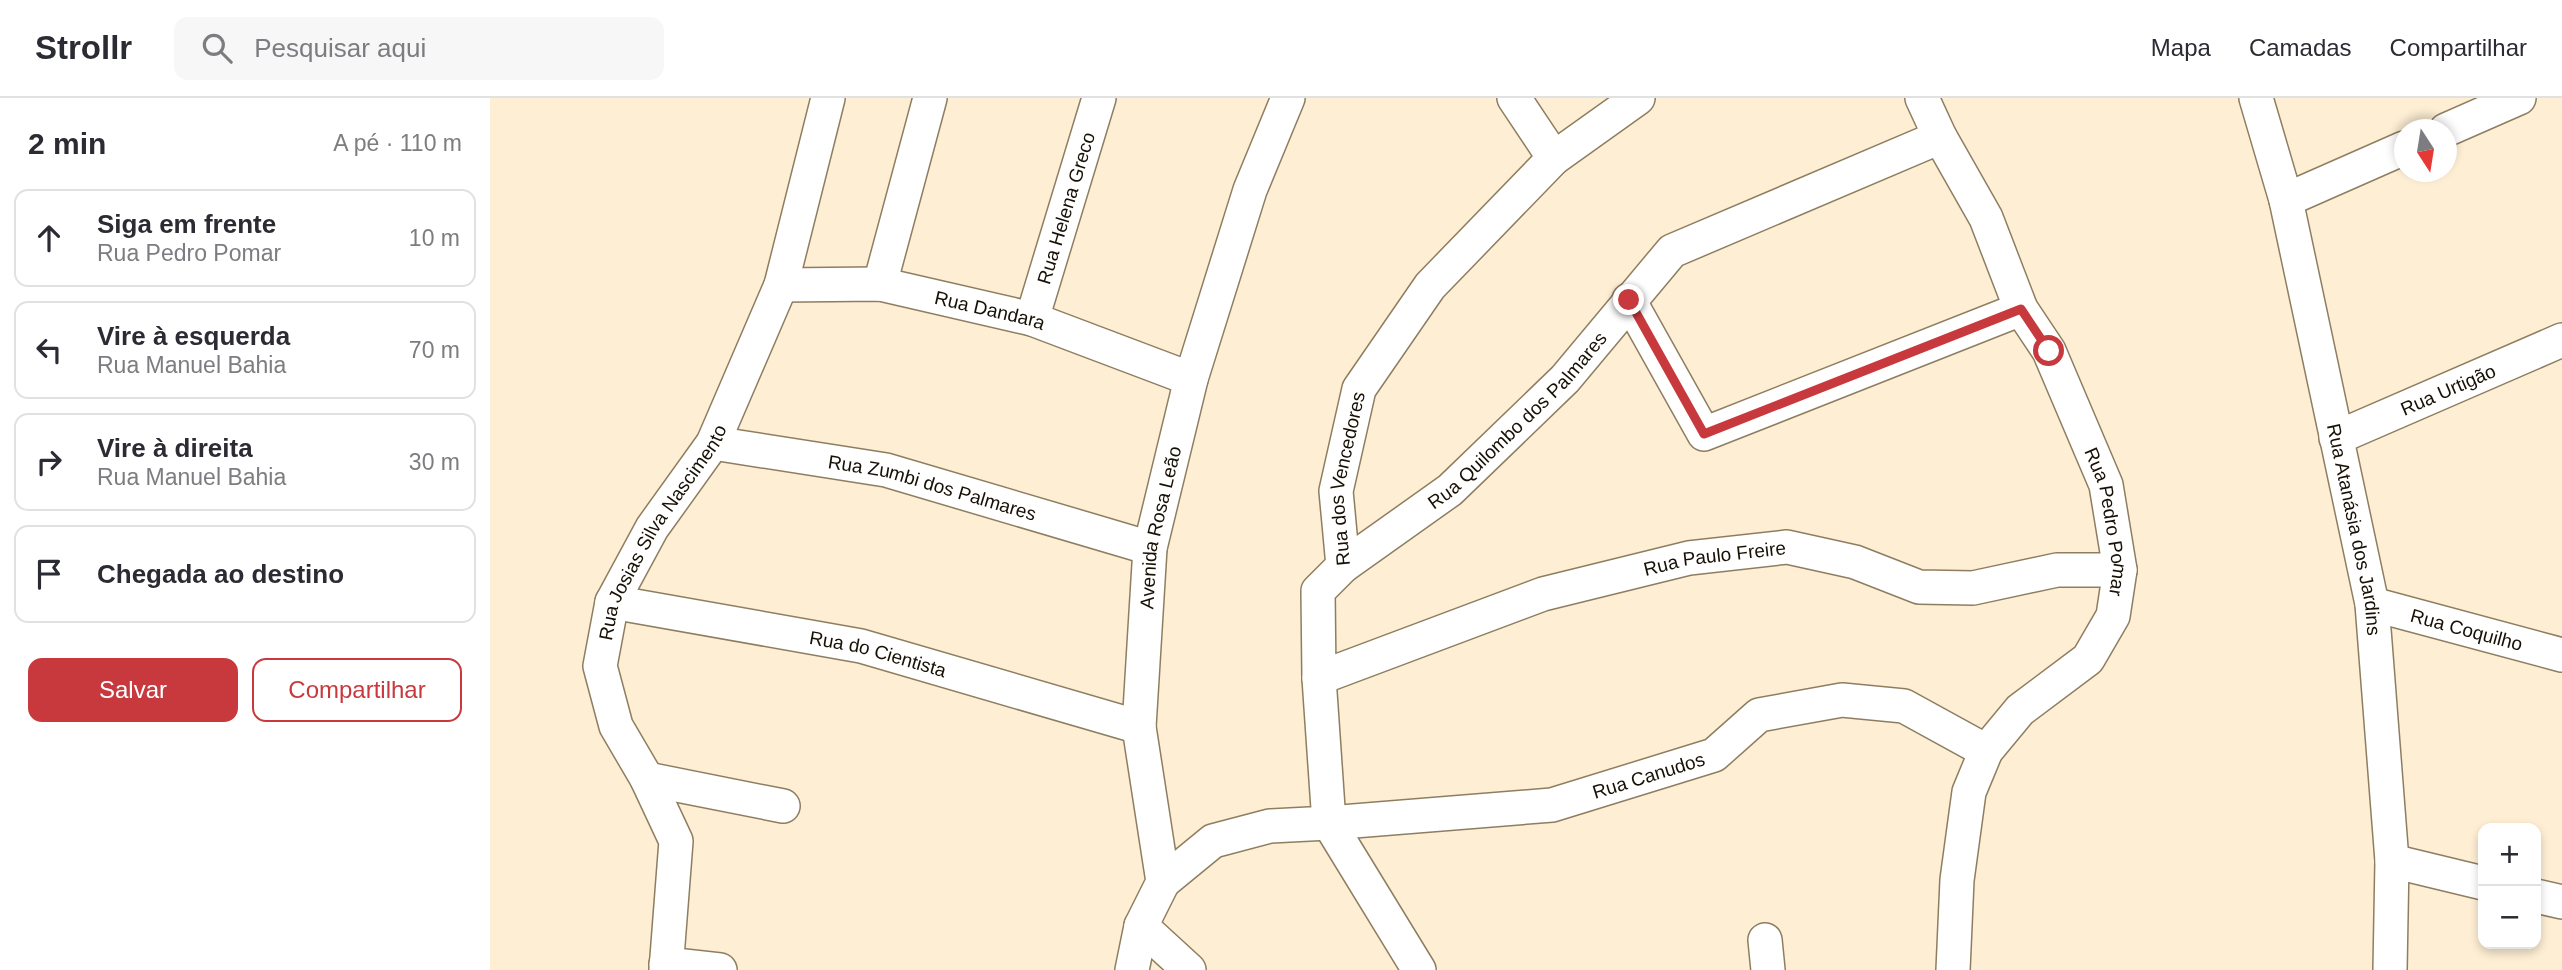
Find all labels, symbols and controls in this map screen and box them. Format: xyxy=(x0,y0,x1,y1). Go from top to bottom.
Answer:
search box xyxy=(174,17,664,80)
text: Strollr xyxy=(35,29,132,66)
icon: search xyxy=(198,29,236,67)
text: Pesquisar aqui xyxy=(254,33,426,63)
text: Mapa xyxy=(2151,34,2211,61)
text: Camadas xyxy=(2249,34,2352,61)
text: Compartilhar xyxy=(2390,34,2527,61)
north arrow xyxy=(2394,119,2457,182)
text: 2 min xyxy=(28,127,106,160)
text: A pé · 110 m xyxy=(333,130,462,156)
street label: Rua Helena Greco xyxy=(1033,130,1099,286)
text: Siga em frente xyxy=(97,209,276,239)
icon: ahead xyxy=(30,219,68,257)
text: 10 m xyxy=(409,225,460,251)
text: Rua Pedro Pomar xyxy=(97,240,281,266)
route end xyxy=(1613,284,1644,315)
street label: Rua Dandara xyxy=(933,286,1049,334)
text: Vire à esquerda xyxy=(97,321,290,351)
street label: Rua Quilombo dos Palmares xyxy=(1424,327,1611,513)
icon: left xyxy=(30,331,68,369)
route start xyxy=(2033,335,2064,366)
text: 70 m xyxy=(409,337,460,363)
text: Rua Manuel Bahia xyxy=(97,352,286,378)
street label: Rua Urtigão xyxy=(2397,360,2499,419)
street label: Rua dos Vencedores xyxy=(1325,390,1369,567)
street label: Rua Josias Silva Nascimento xyxy=(595,421,730,642)
street label: Rua Atanásia dos Jardins xyxy=(2323,422,2385,636)
text: Vire à direita xyxy=(97,433,253,463)
icon: right xyxy=(30,443,68,481)
street label: Avenida Rosa Leão xyxy=(1136,444,1185,610)
street label: Rua Pedro Pomar xyxy=(2081,444,2131,598)
text: 30 m xyxy=(409,449,460,475)
street label: Rua Zumbi dos Palmares xyxy=(827,451,1039,524)
text: Rua Manuel Bahia xyxy=(97,464,286,490)
street label: Rua Paulo Freire xyxy=(1641,537,1787,579)
icon: arrive xyxy=(30,555,68,593)
text: Chegada ao destino xyxy=(97,559,344,589)
street label: Rua Coquilho xyxy=(2408,604,2525,654)
street label: Rua do Cientista xyxy=(808,627,949,681)
button: Salvar xyxy=(28,658,238,722)
button: Compartilhar xyxy=(252,658,462,722)
street label: Rua Canudos xyxy=(1590,748,1707,802)
map controls xyxy=(2478,823,2541,949)
button: + xyxy=(2478,823,2541,886)
button: − xyxy=(2478,886,2541,949)

